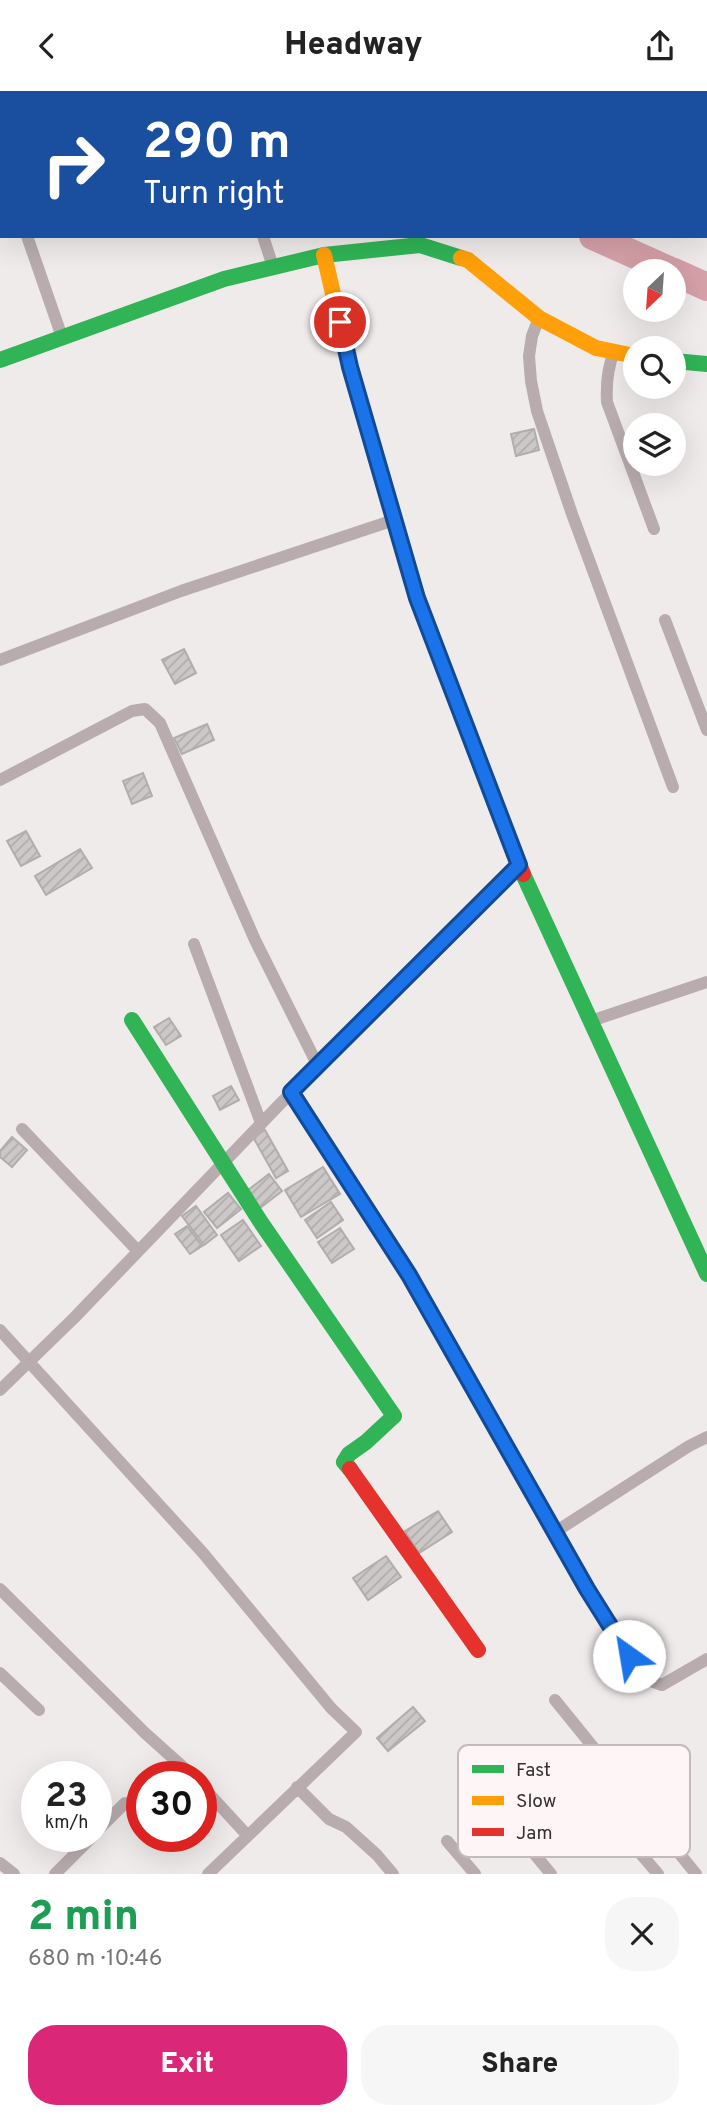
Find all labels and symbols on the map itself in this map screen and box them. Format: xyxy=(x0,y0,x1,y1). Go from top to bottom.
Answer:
north arrow xyxy=(623,259,686,322)
pin xyxy=(310,292,370,352)
position arrow xyxy=(592,1619,666,1693)
legend xyxy=(458,1745,690,1857)
text: Fast xyxy=(516,1759,551,1783)
speed limit sign: 30 xyxy=(126,1761,217,1852)
text: Slow xyxy=(516,1790,556,1814)
text: Jam xyxy=(516,1822,553,1846)

